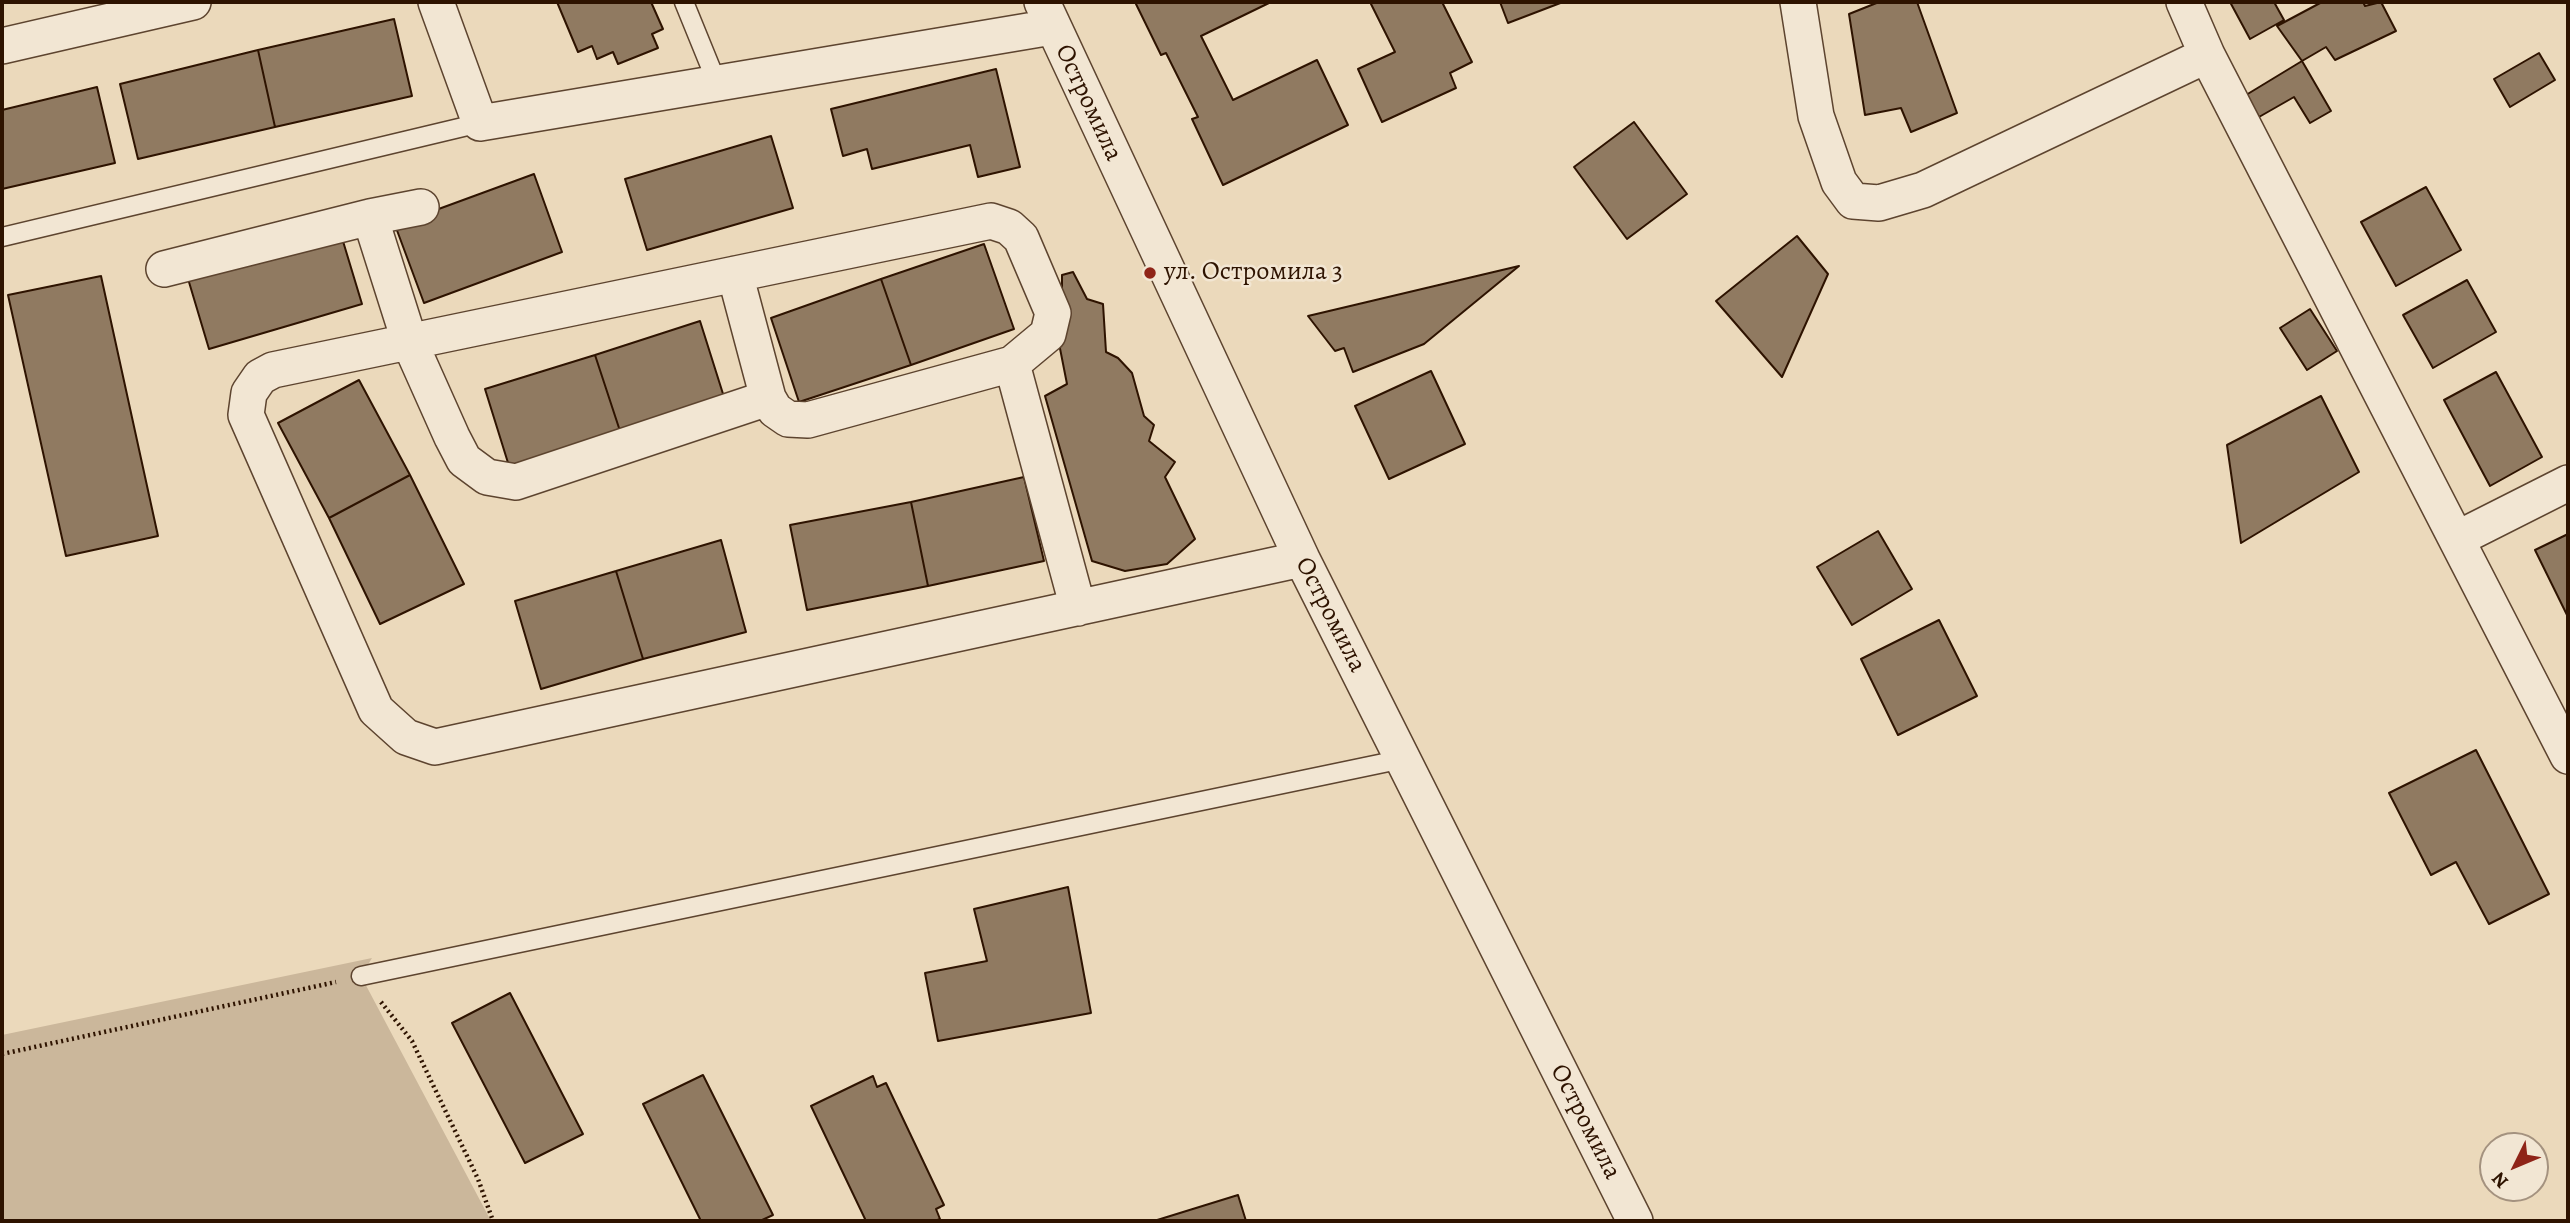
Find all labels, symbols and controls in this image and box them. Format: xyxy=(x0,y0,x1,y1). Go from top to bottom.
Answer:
street label: Остромила xyxy=(1047,40,1129,166)
place label: ул. Остромила 3 xyxy=(1164,257,1343,289)
marker: ул. Остромила 3 xyxy=(1142,265,1158,281)
street label: Остромила xyxy=(1288,552,1372,678)
street label: Остромила xyxy=(1543,1059,1627,1185)
north arrow xyxy=(2479,1132,2549,1202)
text: N xyxy=(2486,1166,2514,1194)

